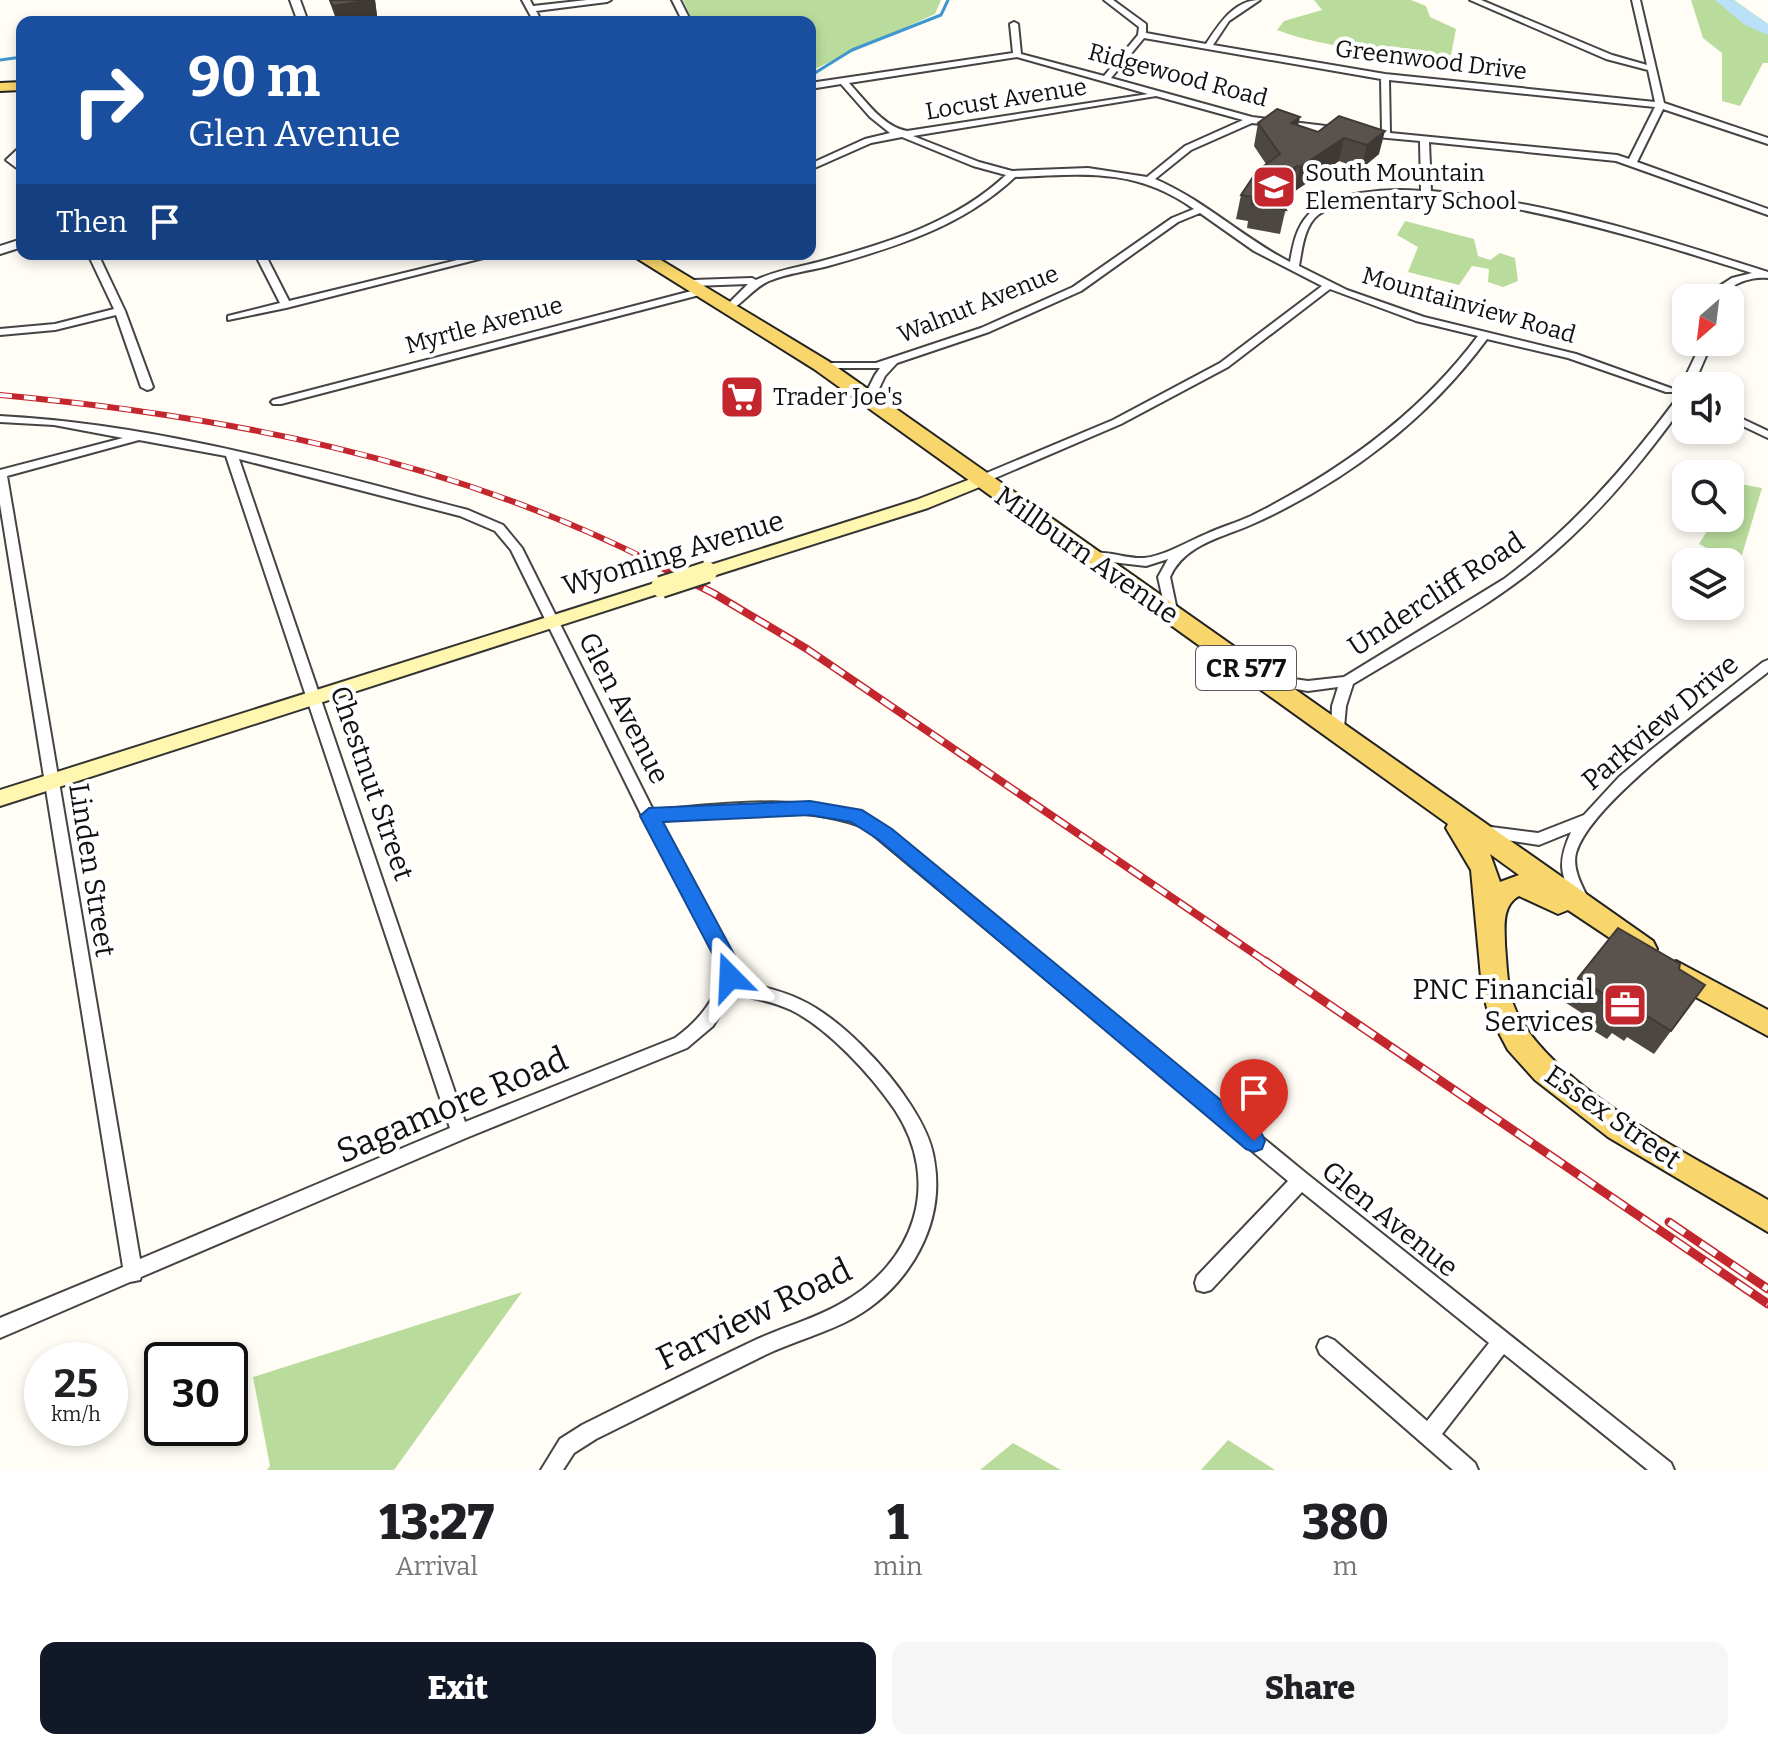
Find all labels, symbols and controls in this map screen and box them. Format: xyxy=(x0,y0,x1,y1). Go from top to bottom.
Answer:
street label: Greenwood Drive xyxy=(1333,34,1529,86)
street label: Ridgewood Road xyxy=(1085,38,1271,112)
text: 90 m xyxy=(188,44,320,111)
icon: right xyxy=(56,48,160,152)
street label: Locust Avenue xyxy=(923,72,1089,126)
text: Glen Avenue xyxy=(188,112,401,156)
place label: South Mountain Elementary School xyxy=(1305,159,1517,215)
school or university icon: South Mountain Elementary School xyxy=(1250,163,1298,211)
icon: arrive xyxy=(143,200,187,244)
text: Then xyxy=(56,204,127,240)
street label: Walnut Avenue xyxy=(894,259,1062,349)
street label: Mountainview Road xyxy=(1359,261,1579,349)
north arrow xyxy=(1672,284,1744,356)
map controls xyxy=(1672,284,1744,620)
street label: Myrtle Avenue xyxy=(402,291,566,359)
button: sound xyxy=(1672,372,1744,444)
supermarket icon: Trader Joe's xyxy=(718,373,766,421)
place label: Trader Joe's xyxy=(773,383,903,411)
button: search xyxy=(1672,460,1744,532)
street label: Millburn Avenue xyxy=(989,479,1185,631)
street label: Wyoming Avenue xyxy=(558,504,788,602)
street label: Undercliff Road xyxy=(1342,525,1530,663)
button: layers xyxy=(1672,548,1744,620)
street label: Glen Avenue xyxy=(572,627,676,789)
road number: CR 577 xyxy=(1196,646,1296,690)
street label: Parkview Drive xyxy=(1575,647,1745,797)
street label: Chestnut Street xyxy=(323,681,421,885)
street label: Linden Street xyxy=(62,781,122,959)
position arrow xyxy=(688,935,772,1019)
place label: PNC Financial Services xyxy=(1412,973,1594,1038)
office icon: PNC Financial Services xyxy=(1601,981,1649,1029)
street label: Sagamore Road xyxy=(330,1038,574,1172)
street label: Essex Street xyxy=(1539,1058,1687,1176)
pin xyxy=(1220,1059,1288,1141)
icon: arrive xyxy=(1232,1071,1276,1115)
street label: Glen Avenue xyxy=(1315,1154,1465,1284)
street label: Farview Road xyxy=(650,1249,858,1379)
speed limit sign: 30 xyxy=(144,1342,248,1446)
text: 25 xyxy=(54,1360,98,1408)
text: km/h xyxy=(51,1402,101,1426)
text: 13:27 xyxy=(379,1494,494,1552)
text: 1 xyxy=(887,1494,909,1552)
text: 380 xyxy=(1302,1494,1389,1552)
text: Arrival xyxy=(396,1551,478,1582)
text: min xyxy=(873,1551,922,1582)
text: m xyxy=(1333,1551,1358,1582)
button: Exit xyxy=(40,1642,876,1734)
button: Share xyxy=(892,1642,1728,1734)

